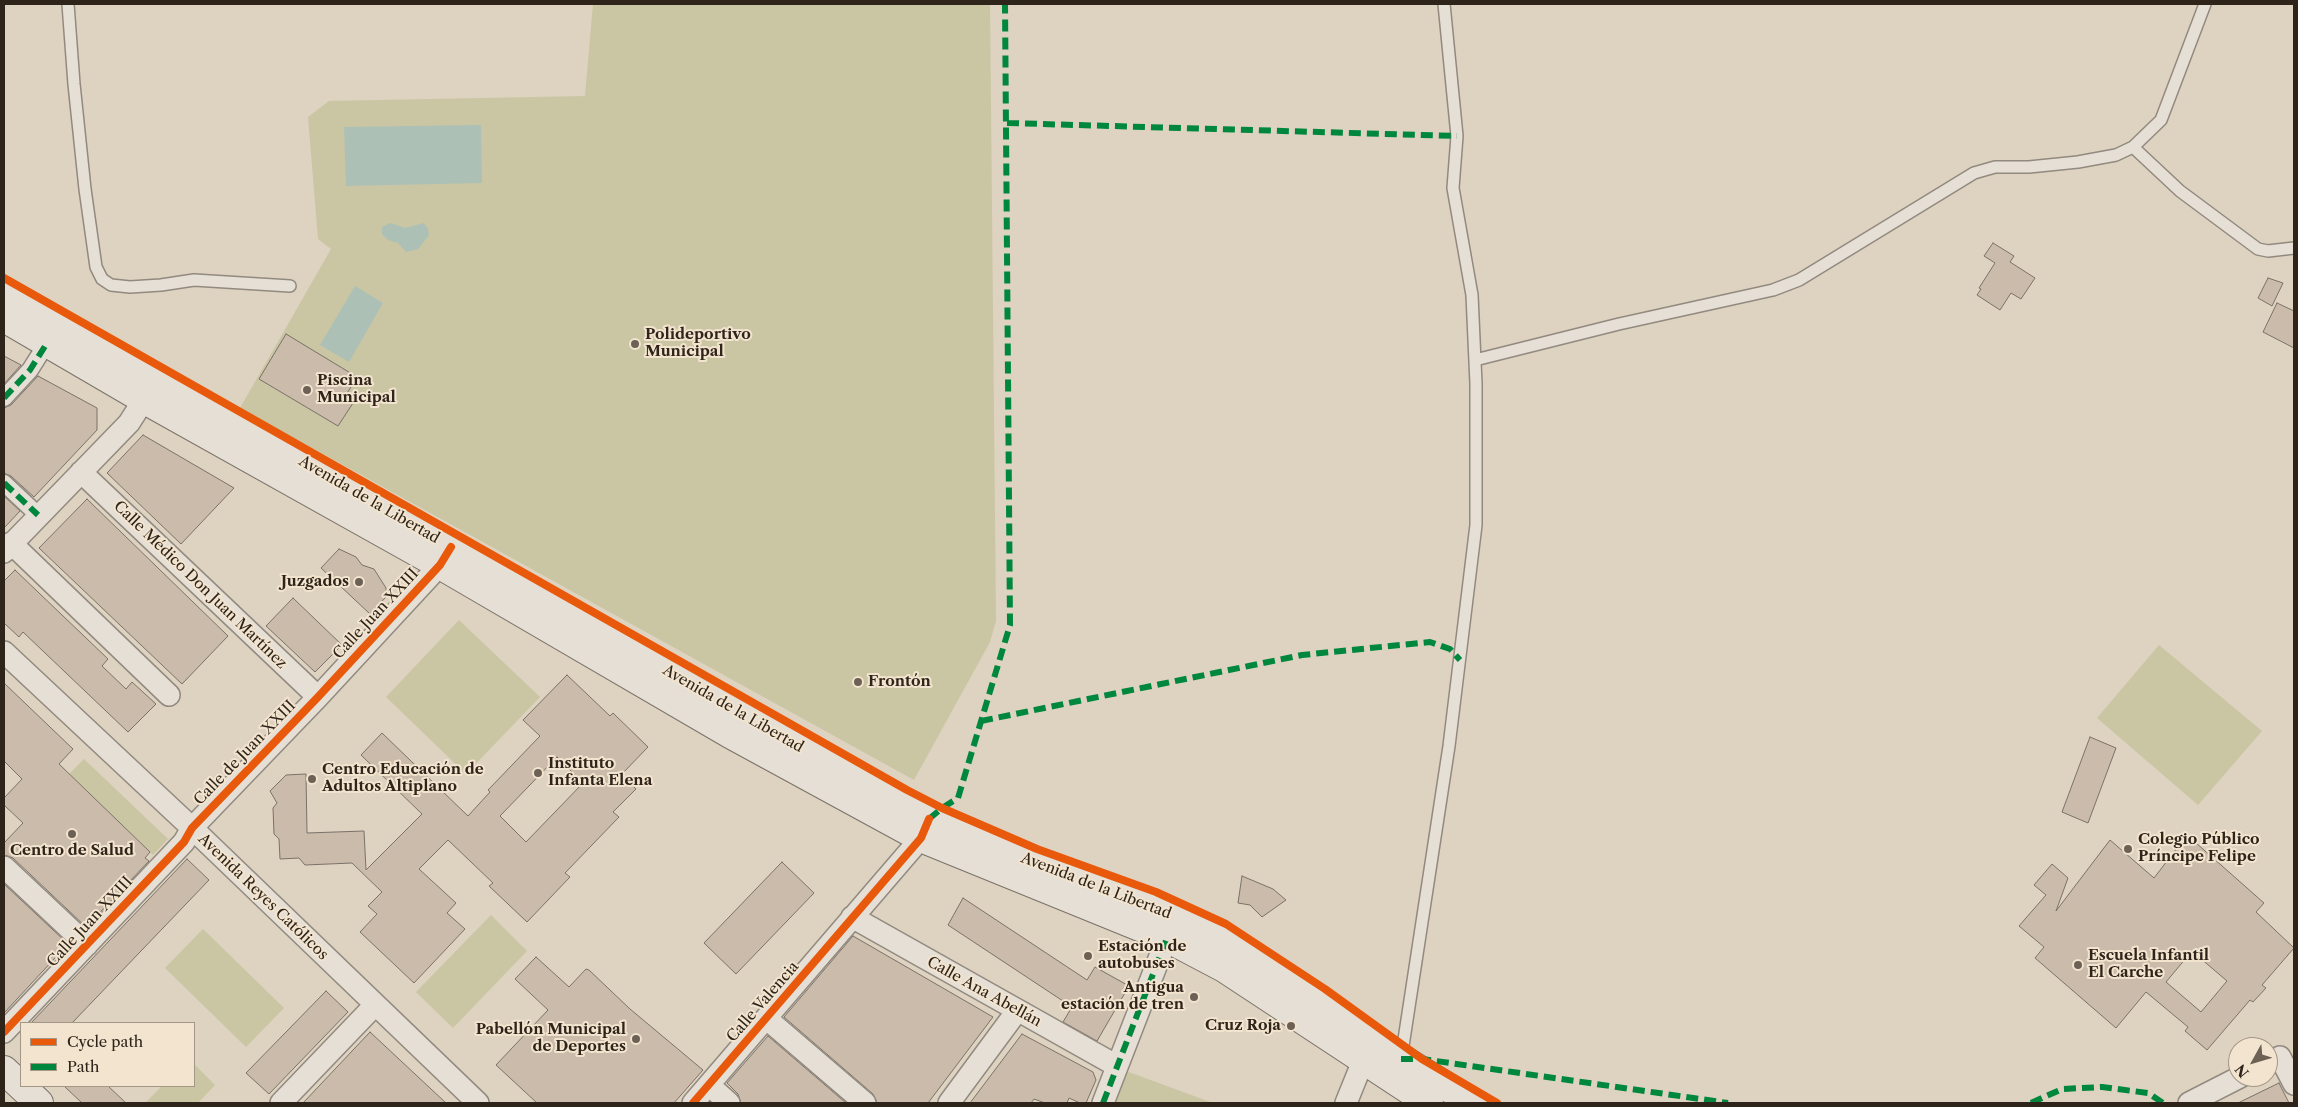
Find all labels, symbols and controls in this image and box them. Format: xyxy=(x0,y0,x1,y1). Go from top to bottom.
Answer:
place label: Polideportivo Municipal xyxy=(645,326,751,361)
marker: Polideportivo Municipal xyxy=(629,338,641,350)
place label: Piscina Municipal xyxy=(317,372,396,407)
marker: Piscina Municipal xyxy=(301,384,313,396)
street label: Avenida de la Libertad xyxy=(295,452,443,548)
street label: Calle Médico Don Juan Martínez xyxy=(110,497,290,673)
street label: Calle Juan XXIII xyxy=(330,565,422,663)
place label: Juzgados xyxy=(281,573,349,591)
marker: Juzgados xyxy=(353,576,365,588)
street label: Avenida de la Libertad xyxy=(659,661,807,757)
place label: Frontón xyxy=(868,673,931,691)
marker: Frontón xyxy=(852,676,864,688)
street label: Calle de Juan XXIII xyxy=(190,697,300,809)
place label: Instituto Infanta Elena xyxy=(548,755,652,790)
place label: Centro Educación de Adultos Altiplano xyxy=(322,761,484,796)
marker: Instituto Infanta Elena xyxy=(532,767,544,779)
marker: Centro Educación de Adultos Altiplano xyxy=(306,773,318,785)
marker: Centro de Salud xyxy=(66,828,78,840)
street label: Avenida Reyes Católicos xyxy=(194,830,332,964)
place label: Colegio Público Príncipe Felipe xyxy=(2138,831,2260,866)
place label: Centro de Salud xyxy=(10,842,134,860)
marker: Colegio Público Príncipe Felipe xyxy=(2122,843,2134,855)
street label: Avenida de la Libertad xyxy=(1018,849,1174,923)
street label: Calle Juan XXIII xyxy=(44,873,136,971)
place label: Estación de autobuses xyxy=(1098,938,1187,973)
place label: Escuela Infantil El Carche xyxy=(2088,947,2209,982)
marker: Estación de autobuses xyxy=(1082,950,1094,962)
street label: Calle Ana Abellán xyxy=(924,953,1044,1031)
street label: Calle Valencia xyxy=(723,958,803,1046)
marker: Escuela Infantil El Carche xyxy=(2072,959,2084,971)
place label: Antigua estación de tren xyxy=(1061,979,1184,1014)
marker: Antigua estación de tren xyxy=(1188,991,1200,1003)
place label: Cruz Roja xyxy=(1205,1017,1281,1035)
marker: Cruz Roja xyxy=(1285,1020,1297,1032)
place label: Pabellón Municipal de Deportes xyxy=(476,1021,626,1056)
legend xyxy=(20,1022,195,1087)
text: Cycle path xyxy=(67,1032,143,1051)
marker: Pabellón Municipal de Deportes xyxy=(630,1033,642,1045)
north arrow xyxy=(2228,1037,2278,1087)
text: Path xyxy=(67,1057,99,1076)
text: N xyxy=(2231,1060,2253,1081)

